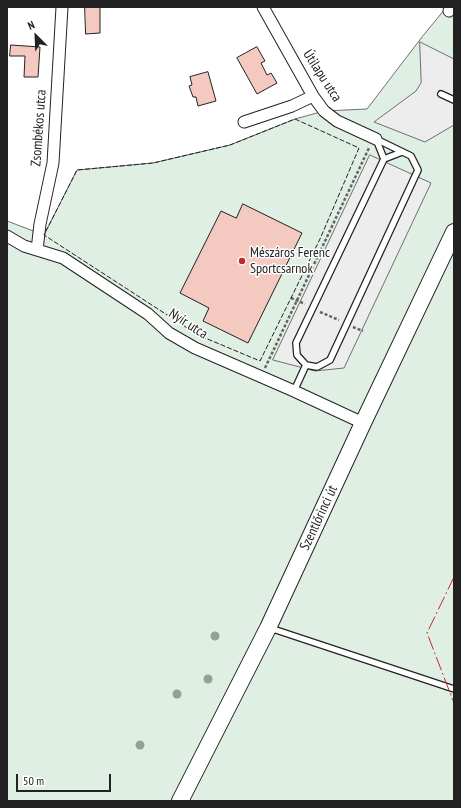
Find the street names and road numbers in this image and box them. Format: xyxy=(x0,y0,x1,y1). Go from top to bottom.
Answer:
street label: Útilapu utca xyxy=(299,47,345,105)
street label: Zsombékos utca xyxy=(28,89,50,167)
street label: Nyír utca xyxy=(165,305,211,343)
street label: Szentlőrinci út xyxy=(297,483,341,553)

